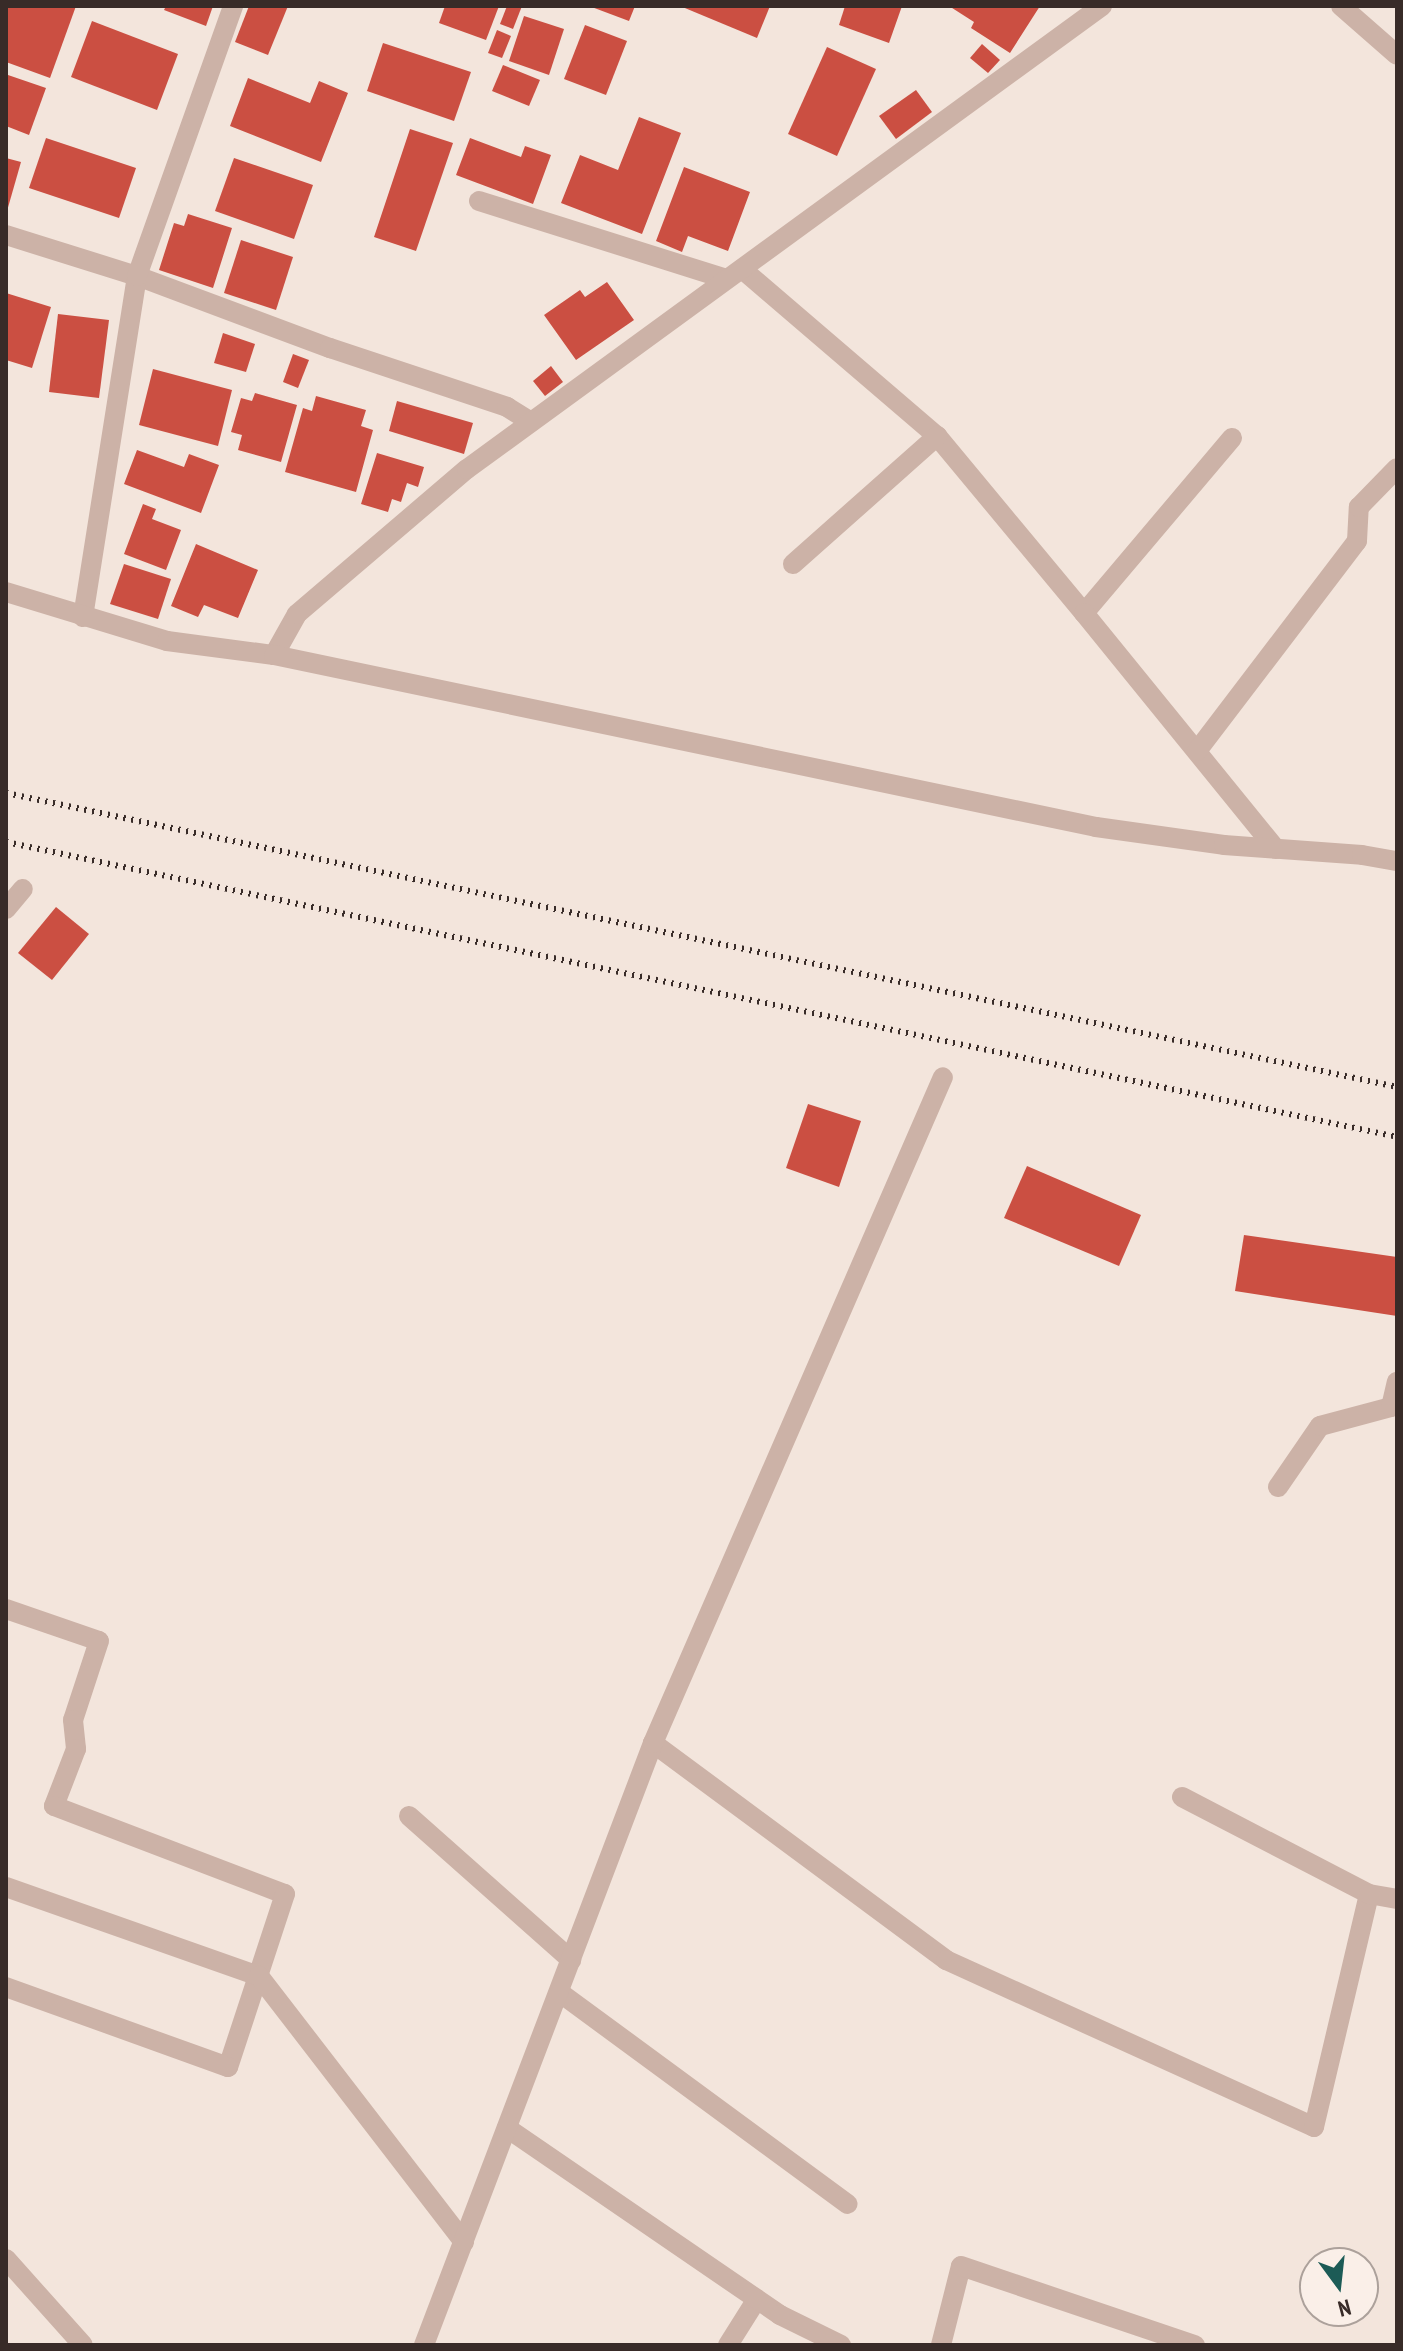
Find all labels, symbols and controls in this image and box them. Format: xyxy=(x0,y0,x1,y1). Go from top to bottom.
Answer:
north arrow xyxy=(1299,2247,1379,2327)
text: N xyxy=(1335,2293,1354,2323)

